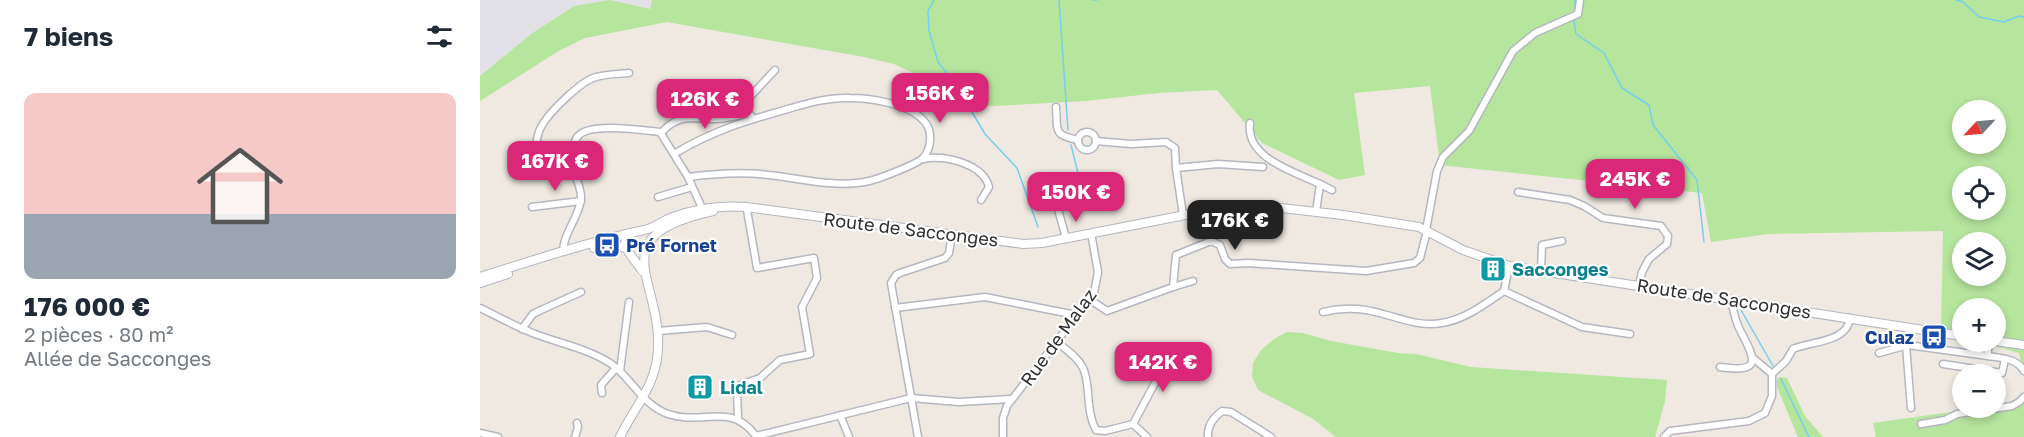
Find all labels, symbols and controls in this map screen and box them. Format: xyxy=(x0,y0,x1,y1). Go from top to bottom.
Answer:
icon: filters xyxy=(423,20,456,53)
text: 7 biens xyxy=(24,21,113,52)
pin: 156K € xyxy=(891,73,989,124)
pin: 126K € xyxy=(656,79,754,130)
text: 156K € xyxy=(906,80,974,104)
text: 126K € xyxy=(671,86,739,110)
north arrow xyxy=(1952,100,2006,154)
map controls xyxy=(1952,100,2006,418)
icon: home xyxy=(186,132,294,240)
pin: 167K € xyxy=(506,141,604,192)
text: 167K € xyxy=(521,148,589,172)
pin: 245K € xyxy=(1586,159,1684,210)
text: 245K € xyxy=(1600,166,1670,190)
button: locate xyxy=(1952,166,2006,220)
pin: 150K € xyxy=(1027,172,1125,223)
text: 150K € xyxy=(1041,179,1111,203)
pin: 176K € xyxy=(1186,200,1284,251)
street label: Route de Sacconges xyxy=(822,207,1000,251)
text: 176K € xyxy=(1201,207,1269,231)
bus stop icon: Pré Fornet xyxy=(592,230,622,260)
button: layers xyxy=(1952,232,2006,286)
place label: Pré Fornet xyxy=(626,234,717,256)
building icon: Sacconges xyxy=(1478,254,1508,284)
place label: Sacconges xyxy=(1512,258,1609,280)
street label: Route de Sacconges xyxy=(1635,273,1813,323)
street label: Rue de Malaz xyxy=(1015,284,1101,390)
text: 176 000 € xyxy=(24,291,150,322)
button: + xyxy=(1952,298,2006,352)
text: 2 pièces · 80 m² xyxy=(24,322,173,346)
bus stop icon: Culaz xyxy=(1919,322,1949,352)
place label: Culaz xyxy=(1865,326,1914,348)
pin: 142K € xyxy=(1114,342,1212,393)
text: Allée de Sacconges xyxy=(24,346,211,370)
text: 142K € xyxy=(1129,349,1197,373)
button: − xyxy=(1952,364,2006,418)
building icon: Lidal xyxy=(685,372,715,402)
place label: Lidal xyxy=(720,376,763,398)

